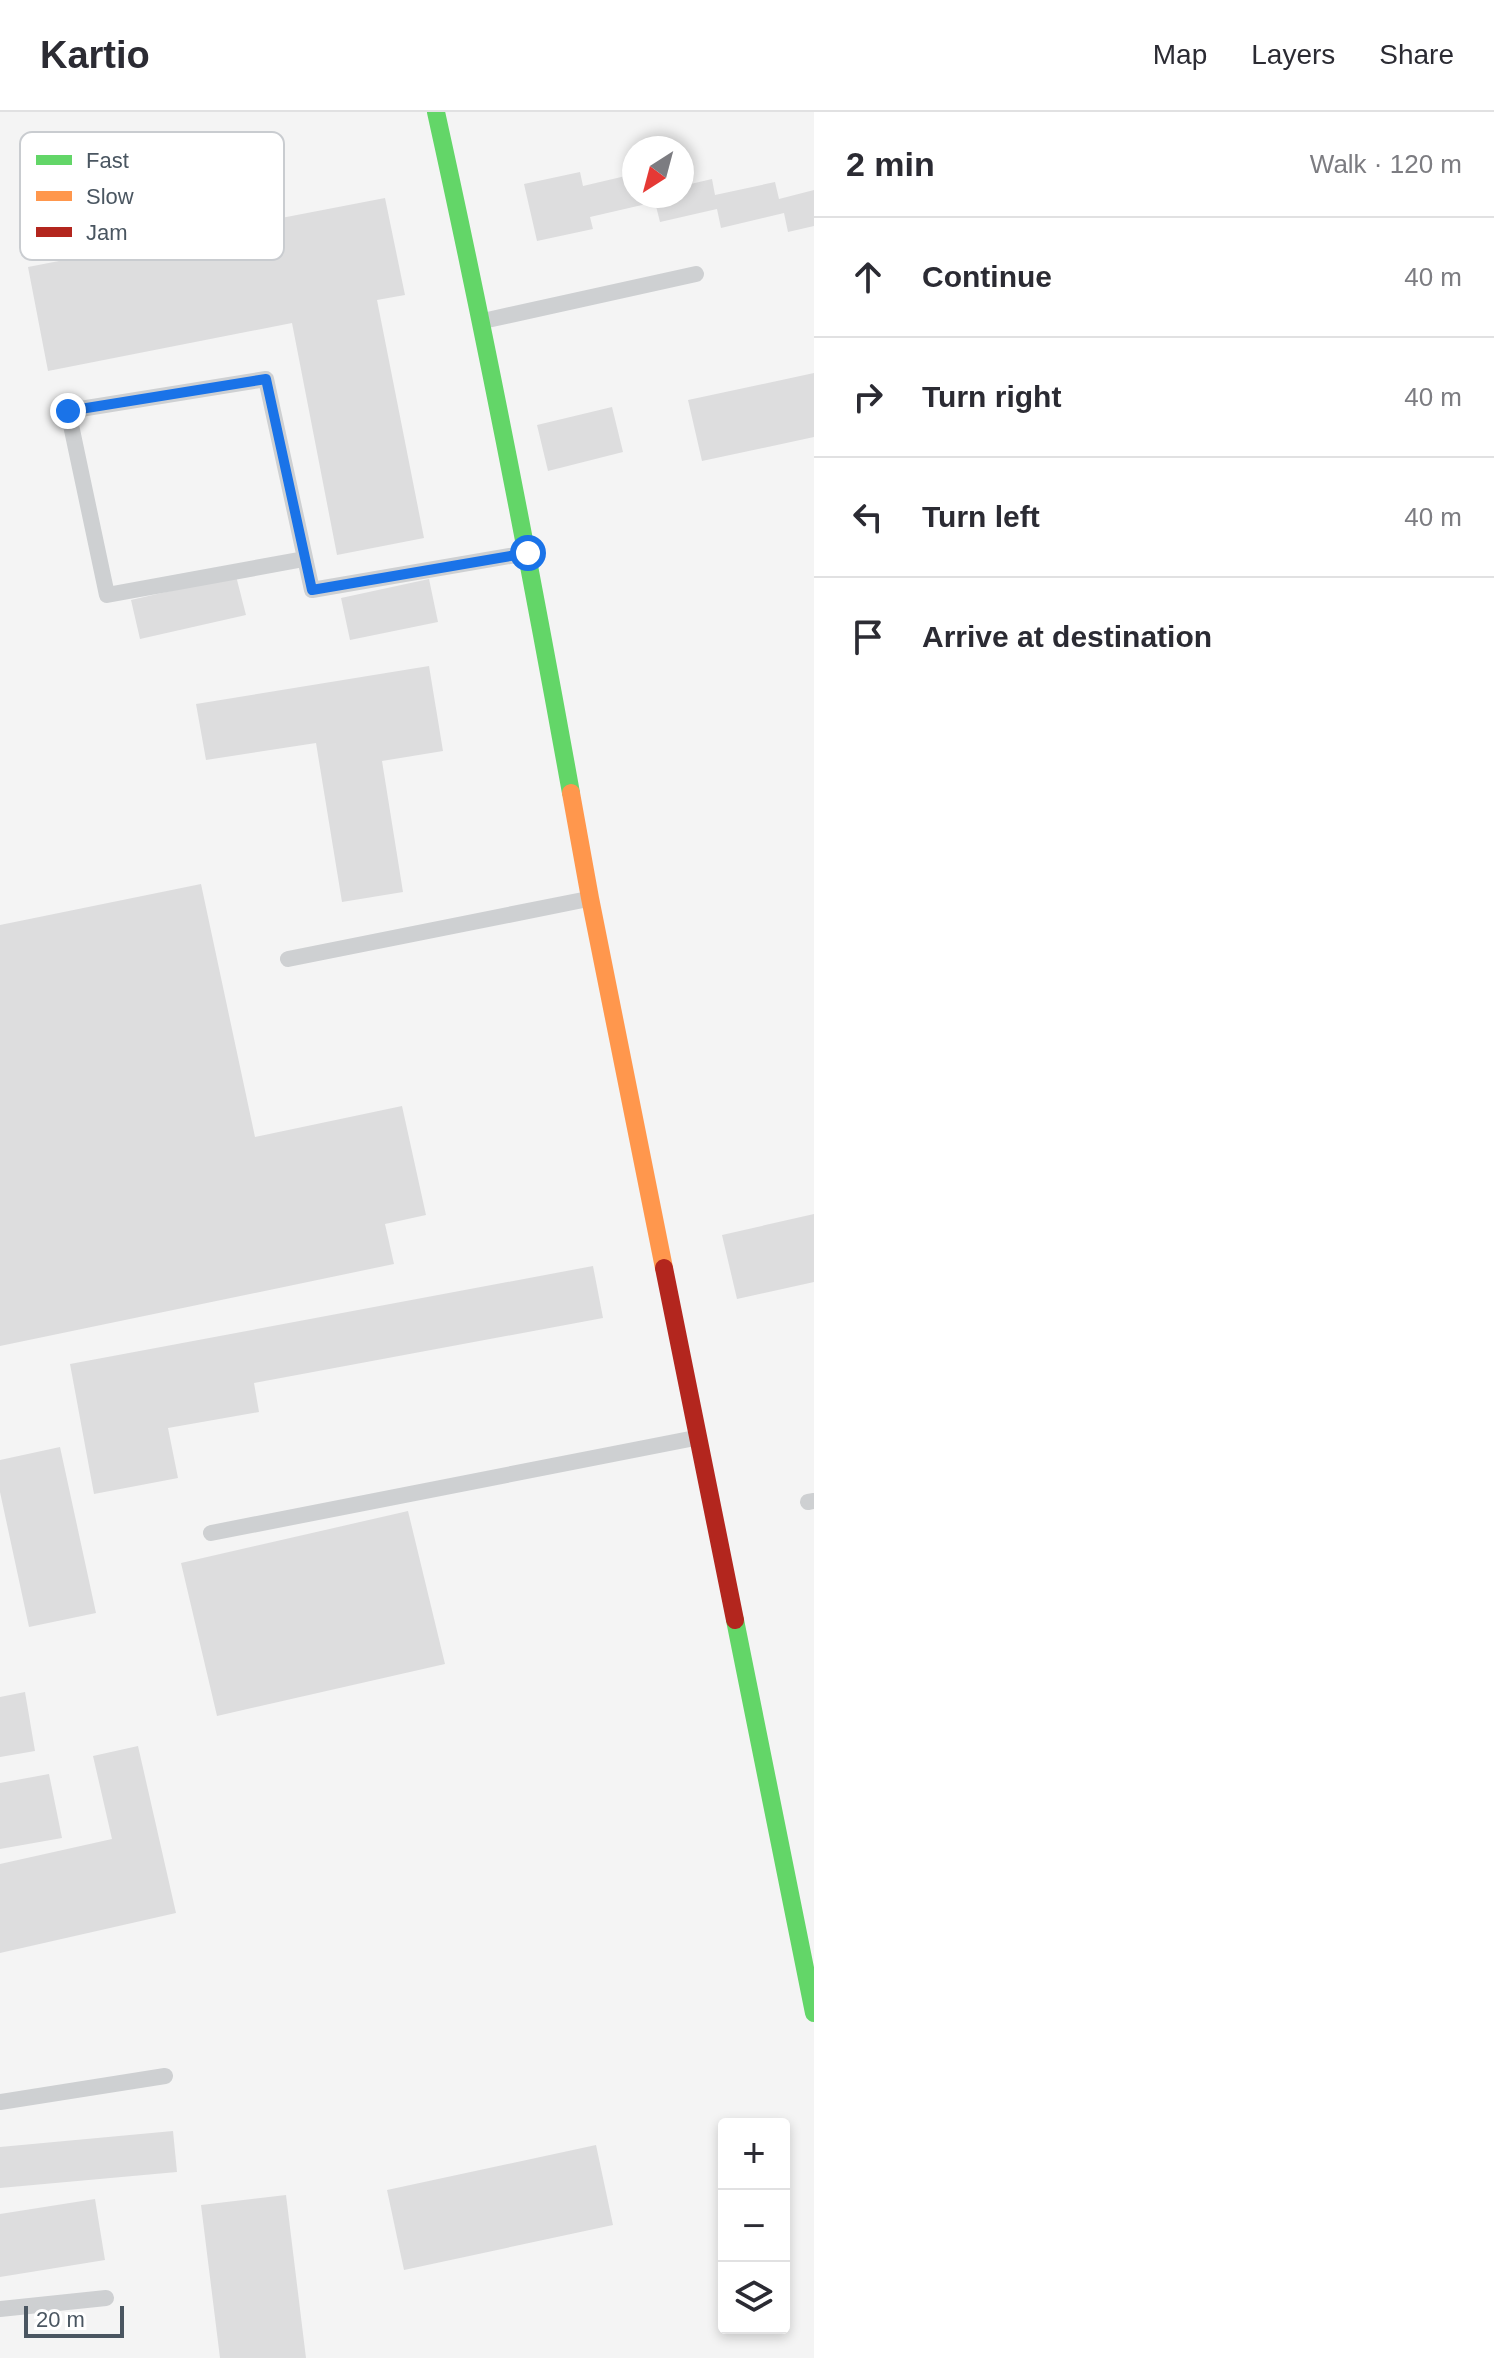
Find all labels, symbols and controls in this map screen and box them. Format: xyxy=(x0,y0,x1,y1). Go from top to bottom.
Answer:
text: Kartio xyxy=(40,34,150,76)
text: Map xyxy=(1153,39,1207,70)
text: Layers xyxy=(1251,39,1335,70)
text: Share xyxy=(1379,39,1454,70)
legend xyxy=(20,132,284,260)
north arrow xyxy=(622,136,694,208)
text: 2 min xyxy=(846,145,935,183)
text: Fast xyxy=(86,148,129,173)
text: Walk · 120 m xyxy=(1310,149,1462,179)
text: Slow xyxy=(86,184,134,209)
text: Jam xyxy=(86,220,128,245)
icon: ahead xyxy=(846,255,890,299)
text: Continue xyxy=(922,260,1052,293)
text: 40 m xyxy=(1404,262,1462,292)
icon: right xyxy=(846,375,890,419)
text: Turn right xyxy=(922,380,1061,413)
text: 40 m xyxy=(1404,382,1462,412)
route end xyxy=(50,393,86,429)
icon: left xyxy=(846,495,890,539)
text: Turn left xyxy=(922,500,1040,533)
text: 40 m xyxy=(1404,502,1462,532)
route start xyxy=(510,535,546,571)
icon: arrive xyxy=(846,615,890,659)
text: Arrive at destination xyxy=(922,620,1212,653)
map controls xyxy=(718,2118,790,2334)
button: + xyxy=(718,2118,790,2190)
button: − xyxy=(718,2190,790,2262)
button: layers xyxy=(718,2262,790,2334)
scale bar xyxy=(24,2302,124,2338)
text: 20 m xyxy=(36,2307,85,2332)

